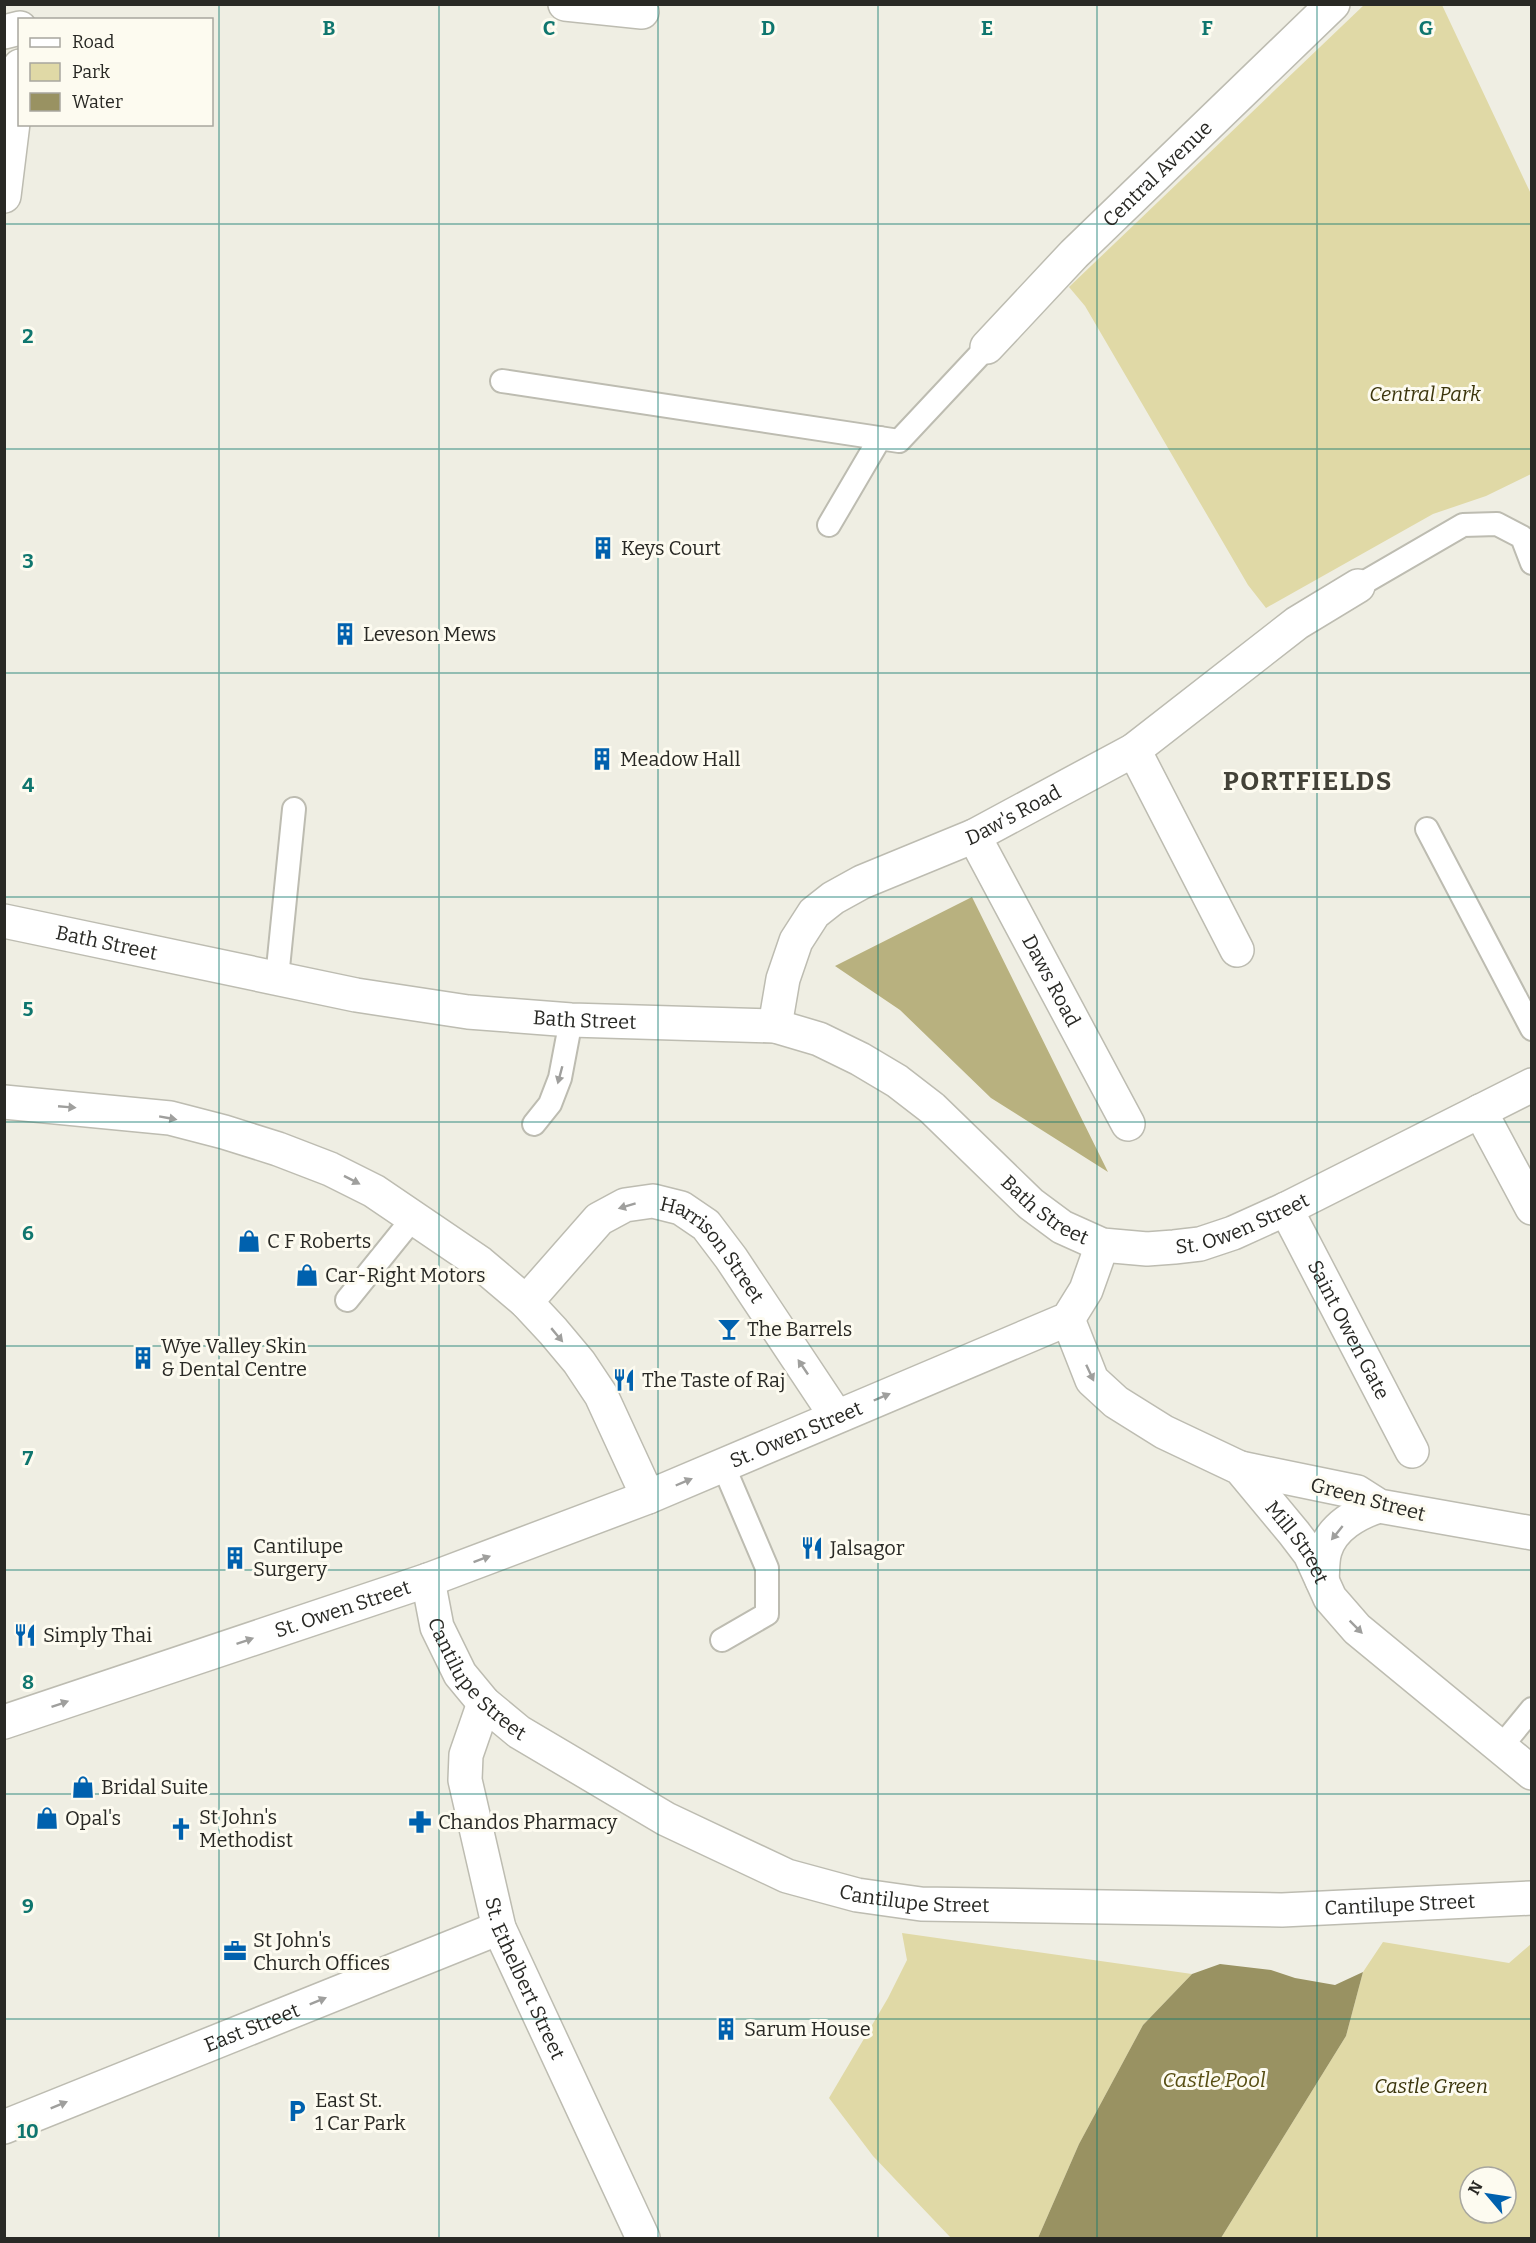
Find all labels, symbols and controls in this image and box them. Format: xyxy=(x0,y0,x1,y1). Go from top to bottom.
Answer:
text: B xyxy=(323,16,336,40)
text: C xyxy=(543,16,555,40)
text: D xyxy=(761,16,775,40)
text: E xyxy=(981,16,993,40)
text: F xyxy=(1201,16,1213,40)
text: G xyxy=(1419,16,1433,40)
legend xyxy=(18,18,213,126)
text: Road xyxy=(72,31,115,53)
text: Park xyxy=(72,61,111,83)
text: Water xyxy=(72,91,123,113)
street label: Central Avenue xyxy=(1098,116,1217,232)
text: 2 xyxy=(22,324,34,348)
park label: Central Park xyxy=(1369,382,1481,406)
building icon: Keys Court xyxy=(590,535,616,561)
place label: Keys Court xyxy=(621,536,721,560)
text: 3 xyxy=(22,549,34,573)
building icon: Leveson Mews xyxy=(332,621,358,647)
place label: Leveson Mews xyxy=(363,622,496,646)
building icon: Meadow Hall xyxy=(589,746,615,772)
place label: Meadow Hall xyxy=(620,747,741,771)
district label: PORTFIELDS xyxy=(1223,766,1393,797)
text: 4 xyxy=(22,773,34,797)
street label: Daw's Road xyxy=(962,780,1065,850)
street label: Bath Street xyxy=(54,920,160,965)
street label: Daws Road xyxy=(1017,931,1086,1031)
text: 5 xyxy=(23,997,34,1021)
street label: Bath Street xyxy=(532,1005,637,1034)
one-way arrow xyxy=(554,1066,564,1084)
one-way arrow xyxy=(57,1102,76,1112)
one-way arrow xyxy=(159,1114,178,1123)
street label: Bath Street xyxy=(996,1170,1093,1249)
one-way arrow xyxy=(344,1175,361,1185)
street label: St. Owen Street xyxy=(1174,1188,1313,1259)
street label: Harrison Street xyxy=(658,1191,769,1307)
one-way arrow xyxy=(618,1202,636,1211)
text: 6 xyxy=(22,1221,34,1245)
shop icon: C F Roberts xyxy=(236,1228,262,1254)
place label: C F Roberts xyxy=(267,1229,371,1253)
street label: Saint Owen Gate xyxy=(1303,1256,1395,1403)
shop icon: Car-Right Motors xyxy=(294,1262,320,1288)
place label: Car-Right Motors xyxy=(325,1263,485,1287)
bar icon: The Barrels xyxy=(716,1316,742,1342)
place label: The Barrels xyxy=(747,1317,852,1341)
one-way arrow xyxy=(550,1327,563,1342)
place label: Wye Valley Skin & Dental Centre xyxy=(161,1334,307,1381)
building icon: Wye Valley Skin & Dental Centre xyxy=(130,1345,156,1371)
one-way arrow xyxy=(798,1359,809,1376)
one-way arrow xyxy=(1085,1364,1095,1382)
restaurant icon: The Taste of Raj xyxy=(611,1367,637,1393)
place label: The Taste of Raj xyxy=(642,1368,785,1393)
one-way arrow xyxy=(874,1392,892,1402)
street label: St. Owen Street xyxy=(726,1396,866,1473)
text: 7 xyxy=(23,1446,34,1470)
street label: Green Street xyxy=(1308,1472,1428,1526)
one-way arrow xyxy=(675,1477,693,1486)
street label: Mill Street xyxy=(1260,1496,1334,1587)
one-way arrow xyxy=(1331,1525,1344,1541)
place label: Cantilupe Surgery xyxy=(253,1534,343,1581)
restaurant icon: Jalsagor xyxy=(799,1535,825,1561)
place label: Jalsagor xyxy=(829,1536,905,1560)
building icon: Cantilupe Surgery xyxy=(222,1545,248,1571)
one-way arrow xyxy=(473,1554,491,1564)
street label: St. Owen Street xyxy=(272,1575,413,1642)
street label: Cantilupe Street xyxy=(423,1616,530,1745)
one-way arrow xyxy=(1348,1619,1362,1633)
restaurant icon: Simply Thai xyxy=(12,1622,38,1648)
place label: Simply Thai xyxy=(43,1623,152,1647)
one-way arrow xyxy=(236,1636,254,1646)
text: 8 xyxy=(22,1670,34,1694)
one-way arrow xyxy=(51,1698,69,1708)
shop icon: Bridal Suite xyxy=(70,1774,96,1800)
place label: Bridal Suite xyxy=(101,1775,208,1799)
shop icon: Opal's xyxy=(34,1805,60,1831)
place label: St John's Methodist xyxy=(199,1805,293,1852)
place label: Opal's xyxy=(65,1806,121,1830)
pharmacy icon: Chandos Pharmacy xyxy=(407,1809,433,1835)
place label: Chandos Pharmacy xyxy=(438,1810,618,1834)
church icon: St John's Methodist xyxy=(168,1816,194,1842)
street label: Cantilupe Street xyxy=(837,1879,990,1917)
street label: Cantilupe Street xyxy=(1324,1889,1476,1920)
text: 9 xyxy=(22,1894,34,1918)
street label: St. Ethelbert Street xyxy=(480,1895,570,2063)
place label: St John's Church Offices xyxy=(253,1928,390,1975)
office icon: St John's Church Offices xyxy=(222,1938,248,1964)
one-way arrow xyxy=(309,1996,327,2006)
street label: East Street xyxy=(201,1998,303,2057)
building icon: Sarum House xyxy=(713,2016,739,2042)
place label: Sarum House xyxy=(744,2017,871,2041)
water label: Castle Pool xyxy=(1162,2067,1266,2093)
park label: Castle Green xyxy=(1374,2074,1488,2098)
place label: East St. 1 Car Park xyxy=(315,2088,406,2135)
parking icon: East St. 1 Car Park xyxy=(284,2098,310,2124)
one-way arrow xyxy=(50,2100,68,2109)
text: 10 xyxy=(17,2119,39,2143)
north arrow xyxy=(1458,2165,1518,2225)
text: N xyxy=(1464,2178,1487,2198)

